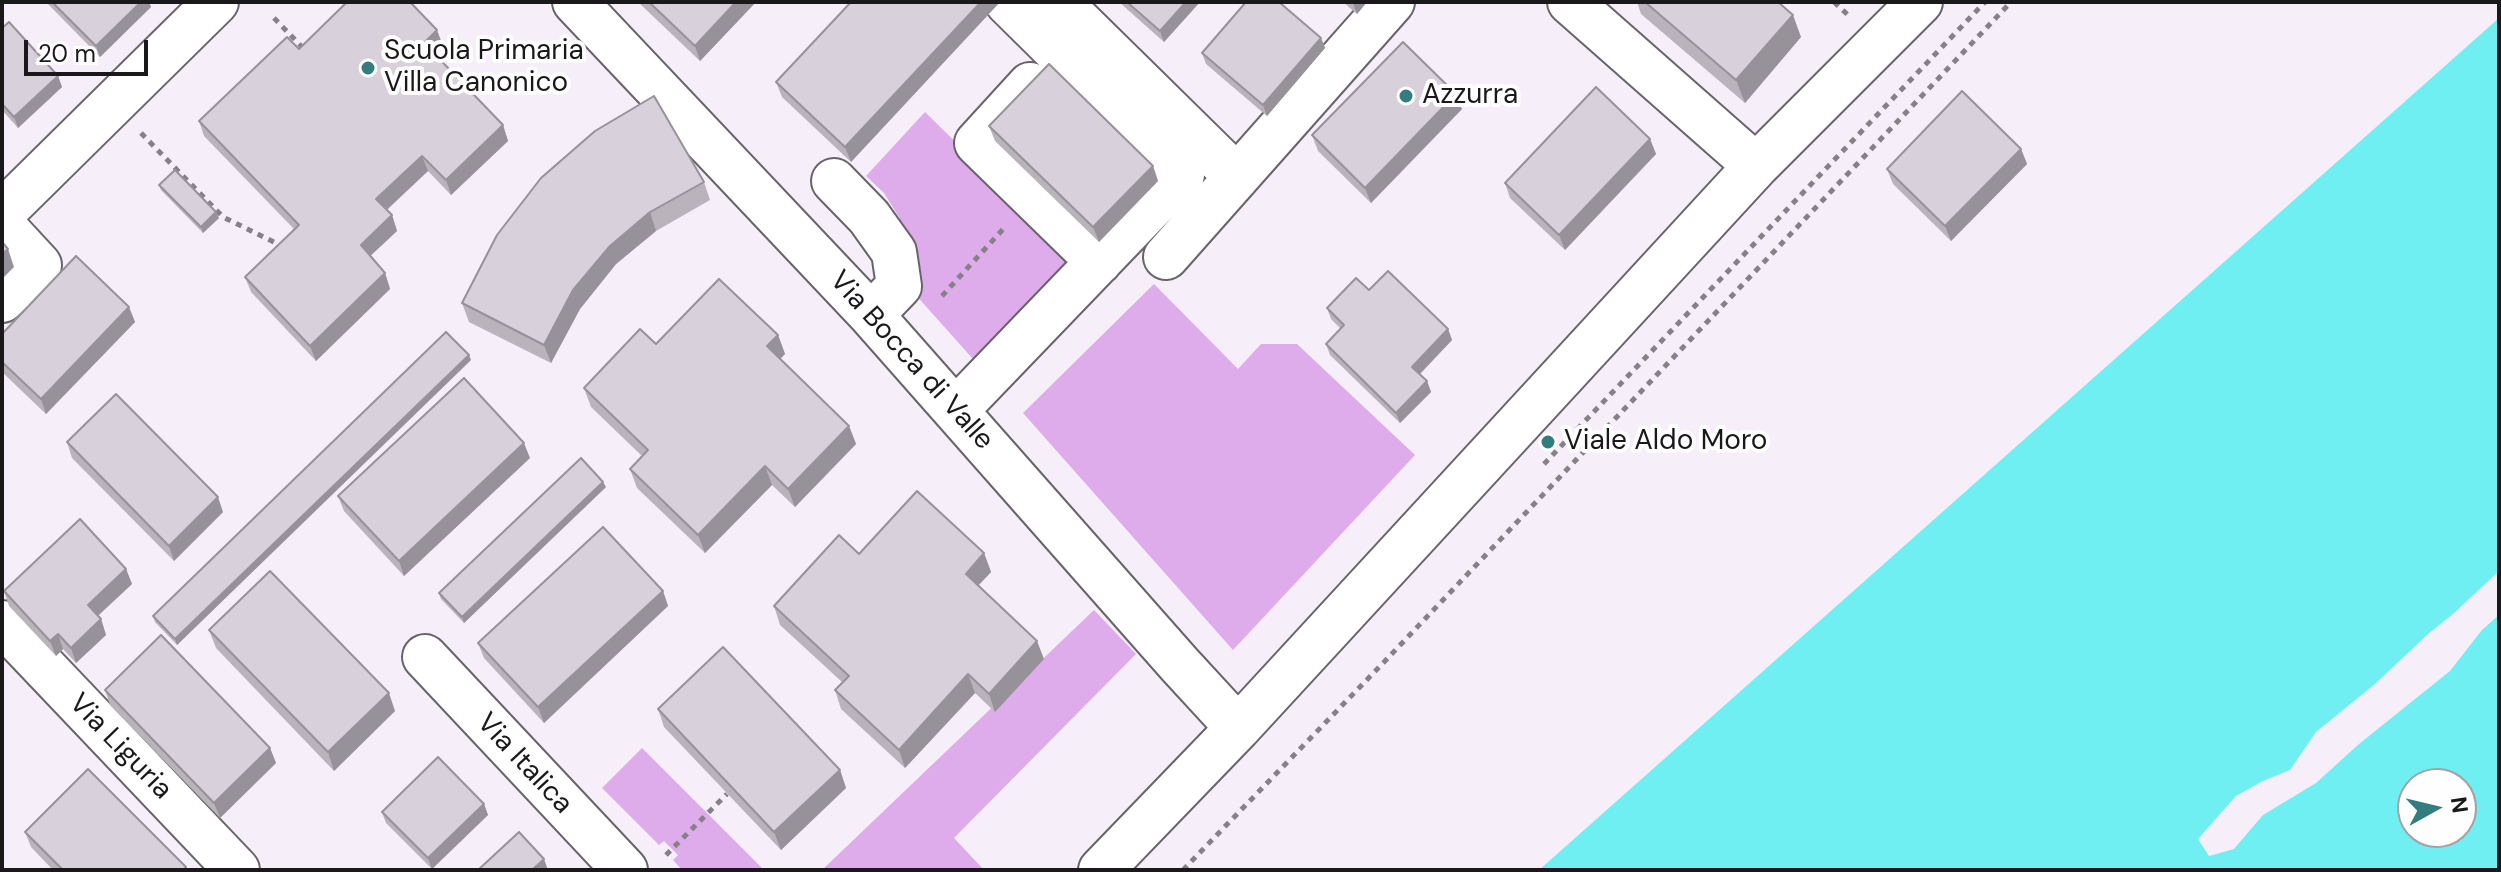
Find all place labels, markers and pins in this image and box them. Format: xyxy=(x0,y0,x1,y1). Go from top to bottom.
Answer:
place label: Scuola Primaria Villa Canonico xyxy=(384,35,584,101)
marker: Scuola Primaria Villa Canonico xyxy=(359,59,377,77)
place label: Azzurra xyxy=(1422,79,1518,113)
marker: Azzurra xyxy=(1397,87,1415,105)
place label: Viale Aldo Moro xyxy=(1564,425,1767,459)
marker: Viale Aldo Moro xyxy=(1539,433,1557,451)

